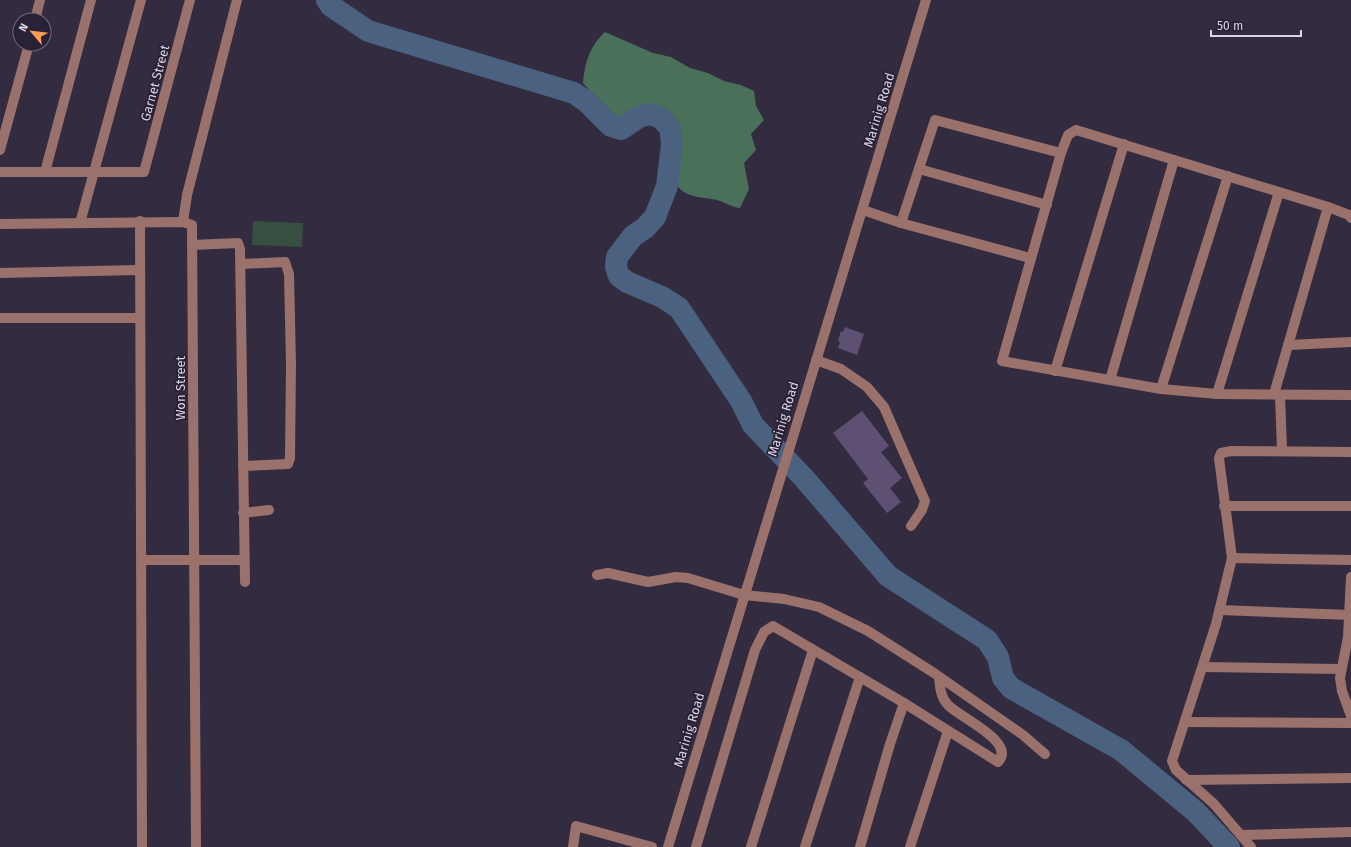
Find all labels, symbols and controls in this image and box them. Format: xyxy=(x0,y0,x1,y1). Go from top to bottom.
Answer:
north arrow xyxy=(12,12,52,52)
scale bar xyxy=(1211,12,1301,38)
text: 50 m xyxy=(1217,19,1243,33)
text: N xyxy=(16,21,31,34)
street label: Garnet Street xyxy=(138,43,172,123)
street label: Marinig Road xyxy=(861,71,897,149)
street label: Won Street xyxy=(173,355,188,420)
street label: Marinig Road xyxy=(765,380,801,458)
street label: Marinig Road xyxy=(671,691,707,769)

